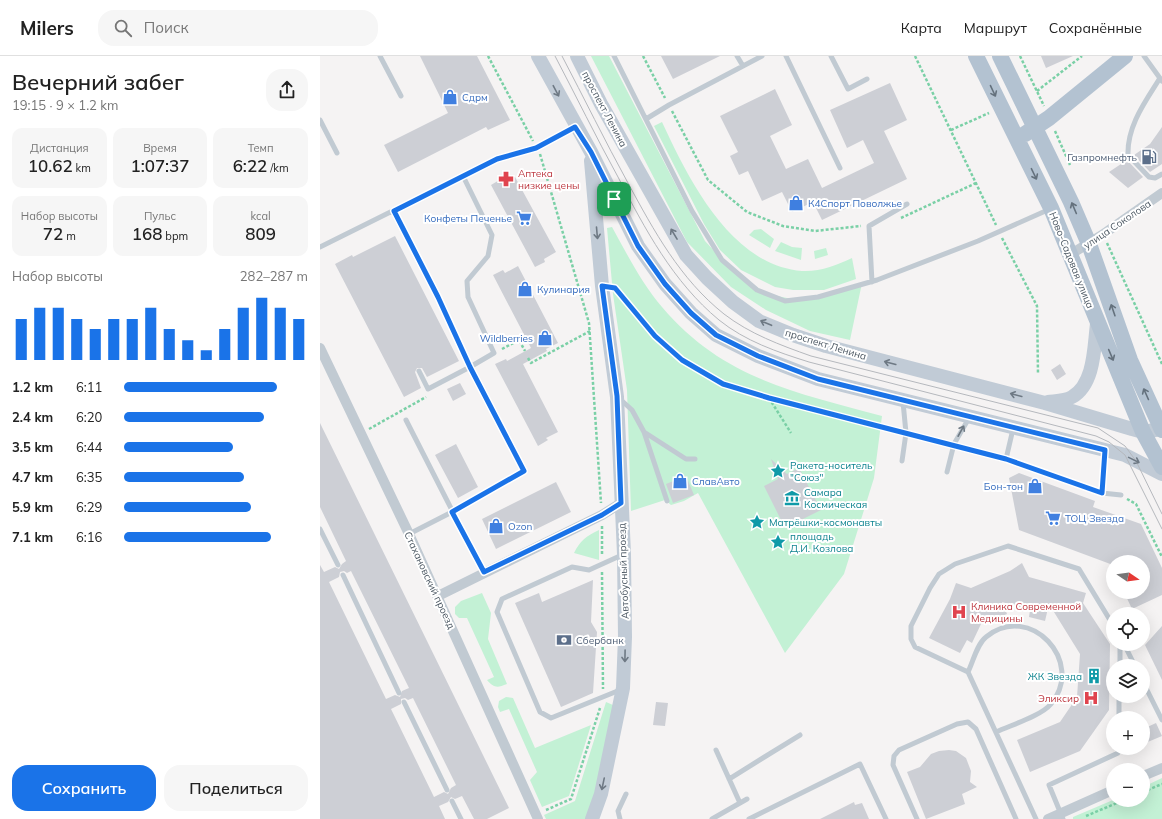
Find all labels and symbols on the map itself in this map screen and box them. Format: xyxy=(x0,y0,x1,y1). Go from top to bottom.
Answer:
street label: проспект Ленина xyxy=(579,69,630,149)
one-way arrow xyxy=(553,84,561,96)
one-way arrow xyxy=(990,85,997,97)
shop icon: Сдрм xyxy=(441,88,459,106)
place label: Сдрм xyxy=(462,91,488,104)
fuel station icon: Газпромнефть xyxy=(1140,148,1158,166)
place label: Газпромнефть xyxy=(1067,151,1138,164)
place label: Аптека низкие цены xyxy=(518,167,580,192)
one-way arrow xyxy=(1031,167,1038,179)
pharmacy icon: Аптека низкие цены xyxy=(497,170,515,188)
pin xyxy=(597,182,631,216)
shop icon: К4Спорт Поволжье xyxy=(787,194,805,212)
place label: К4Спорт Поволжье xyxy=(808,197,903,210)
street label: улица Соколова xyxy=(1081,197,1154,252)
one-way arrow xyxy=(1069,203,1077,215)
supermarket icon: Конфеты Печенье xyxy=(515,209,533,227)
street label: Ново-Садовая улица xyxy=(1046,210,1097,310)
place label: Конфеты Печенье xyxy=(424,212,512,225)
one-way arrow xyxy=(594,226,601,239)
one-way arrow xyxy=(669,228,677,240)
shop icon: Кулинария xyxy=(516,280,534,298)
place label: Кулинария xyxy=(537,283,590,296)
one-way arrow xyxy=(1108,304,1116,316)
one-way arrow xyxy=(761,319,773,327)
street label: проспект Ленина xyxy=(784,326,868,363)
shop icon: Wildberries xyxy=(536,329,554,347)
place label: Wildberries xyxy=(480,332,533,345)
one-way arrow xyxy=(1107,348,1115,360)
one-way arrow xyxy=(884,358,897,366)
one-way arrow xyxy=(1142,389,1149,401)
one-way arrow xyxy=(1009,391,1022,399)
one-way arrow xyxy=(958,425,966,437)
one-way arrow xyxy=(1128,457,1140,464)
place label: Ракета-носитель "Союз" xyxy=(790,459,873,484)
place icon: Ракета-носитель "Союз" xyxy=(769,462,787,480)
shop icon: СлавАвто xyxy=(671,472,689,490)
place label: СлавАвто xyxy=(692,475,740,488)
shop icon: Бон-тон xyxy=(1026,477,1044,495)
place label: Бон-тон xyxy=(984,480,1023,493)
place label: Самара Космическая xyxy=(804,486,867,511)
museum icon: Самара Космическая xyxy=(783,489,801,507)
supermarket icon: ТОЦ Звезда xyxy=(1044,509,1062,527)
place label: ТОЦ Звезда xyxy=(1065,512,1124,525)
place icon: Матрёшки-космонавты xyxy=(748,513,766,531)
place label: Матрёшки-космонавты xyxy=(769,516,882,529)
shop icon: Ozon xyxy=(487,517,505,535)
place label: Ozon xyxy=(508,520,533,533)
street label: Автобусный проезд xyxy=(615,523,632,619)
street label: Стахановский проезд xyxy=(401,529,458,631)
place label: площадь Д.И. Козлова xyxy=(790,530,853,555)
place icon: площадь Д.И. Козлова xyxy=(769,533,787,551)
north arrow xyxy=(1106,555,1150,599)
place label: Клиника Современной Медицины xyxy=(971,600,1081,625)
hospital icon: Клиника Современной Медицины xyxy=(950,603,968,621)
bank icon: Сбербанк xyxy=(555,631,573,649)
place label: Сбербанк xyxy=(576,634,624,647)
one-way arrow xyxy=(621,649,629,662)
building icon: ЖК Звезда xyxy=(1085,667,1103,685)
place label: ЖК Звезда xyxy=(1028,670,1082,683)
hospital icon: Эликсир xyxy=(1082,689,1100,707)
place label: Эликсир xyxy=(1038,692,1079,705)
one-way arrow xyxy=(598,777,606,790)

